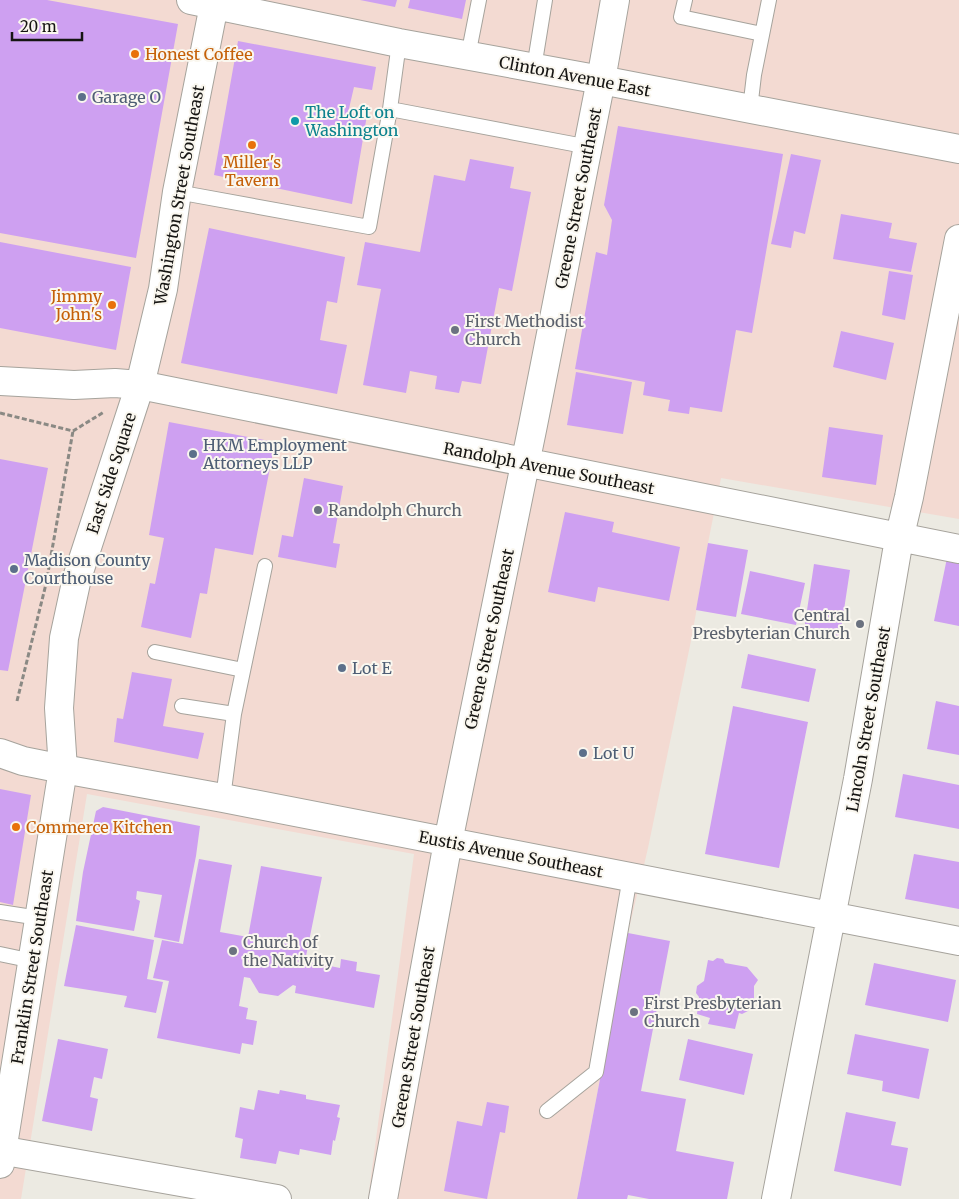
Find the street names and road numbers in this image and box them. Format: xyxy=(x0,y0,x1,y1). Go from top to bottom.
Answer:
street label: Clinton Avenue East xyxy=(498,51,653,101)
street label: Washington Street Southeast xyxy=(150,83,208,308)
street label: Greene Street Southeast xyxy=(551,105,606,290)
street label: East Side Square xyxy=(82,410,140,536)
street label: Randolph Avenue Southeast xyxy=(442,438,657,498)
street label: Greene Street Southeast xyxy=(460,546,518,731)
street label: Lincoln Street Southeast xyxy=(842,624,894,813)
street label: Eustis Avenue Southeast xyxy=(417,826,606,882)
street label: Franklin Street Southeast xyxy=(7,868,57,1066)
street label: Greene Street Southeast xyxy=(387,944,439,1129)

